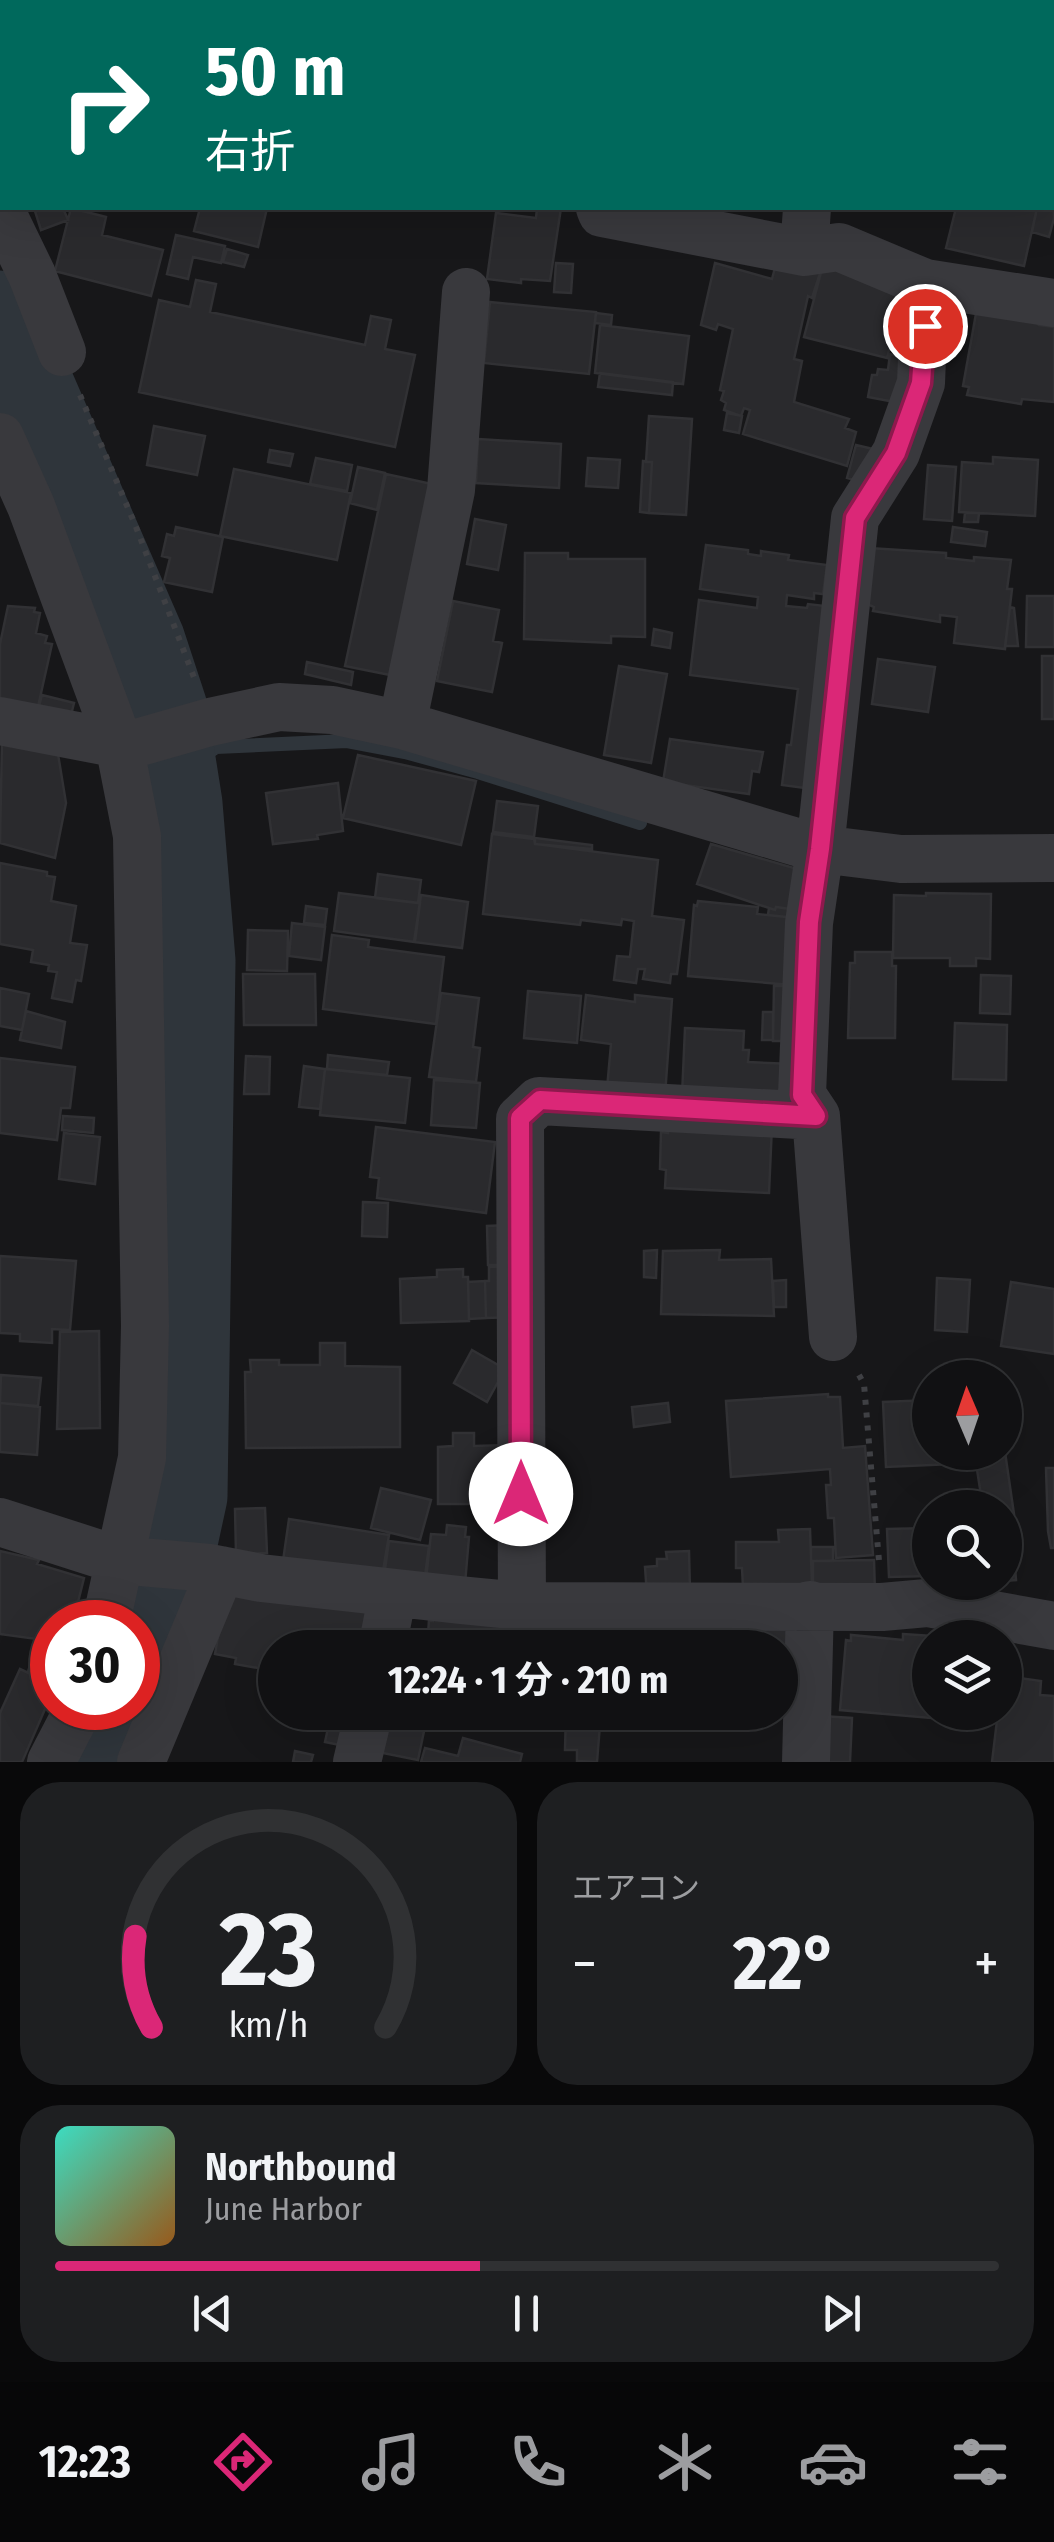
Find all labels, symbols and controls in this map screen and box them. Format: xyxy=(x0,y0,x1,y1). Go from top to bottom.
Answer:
text: 50 m xyxy=(205,30,346,114)
icon: right xyxy=(40,40,170,170)
text: 右折 xyxy=(205,125,295,179)
pin xyxy=(883,284,968,369)
icon: arrive xyxy=(898,299,953,354)
north arrow xyxy=(912,1360,1022,1470)
map controls xyxy=(912,1360,1022,1730)
position arrow xyxy=(469,1442,573,1546)
button: search xyxy=(912,1490,1022,1600)
speed limit sign: 30 xyxy=(30,1600,160,1730)
button: layers xyxy=(912,1620,1022,1730)
text: 12:24 · 1 分 · 210 m xyxy=(388,1657,668,1703)
text: エアコン xyxy=(572,1869,700,1907)
text: 23 xyxy=(219,1888,317,2013)
text: 22° xyxy=(733,1919,838,2009)
text: − xyxy=(572,1931,597,1997)
text: + xyxy=(974,1931,999,1997)
text: km/h xyxy=(229,2004,308,2046)
text: Northbound xyxy=(205,2144,397,2190)
text: June Harbor xyxy=(205,2190,362,2228)
icon: previous xyxy=(185,2286,240,2341)
icon: pause xyxy=(499,2286,554,2341)
icon: next xyxy=(814,2286,869,2341)
icon: directions xyxy=(208,2427,278,2497)
icon: music xyxy=(356,2427,426,2497)
icon: phone xyxy=(503,2427,573,2497)
icon: climate xyxy=(650,2427,720,2497)
icon: car xyxy=(798,2427,868,2497)
icon: filters xyxy=(945,2427,1015,2497)
text: 12:23 xyxy=(39,2435,131,2489)

